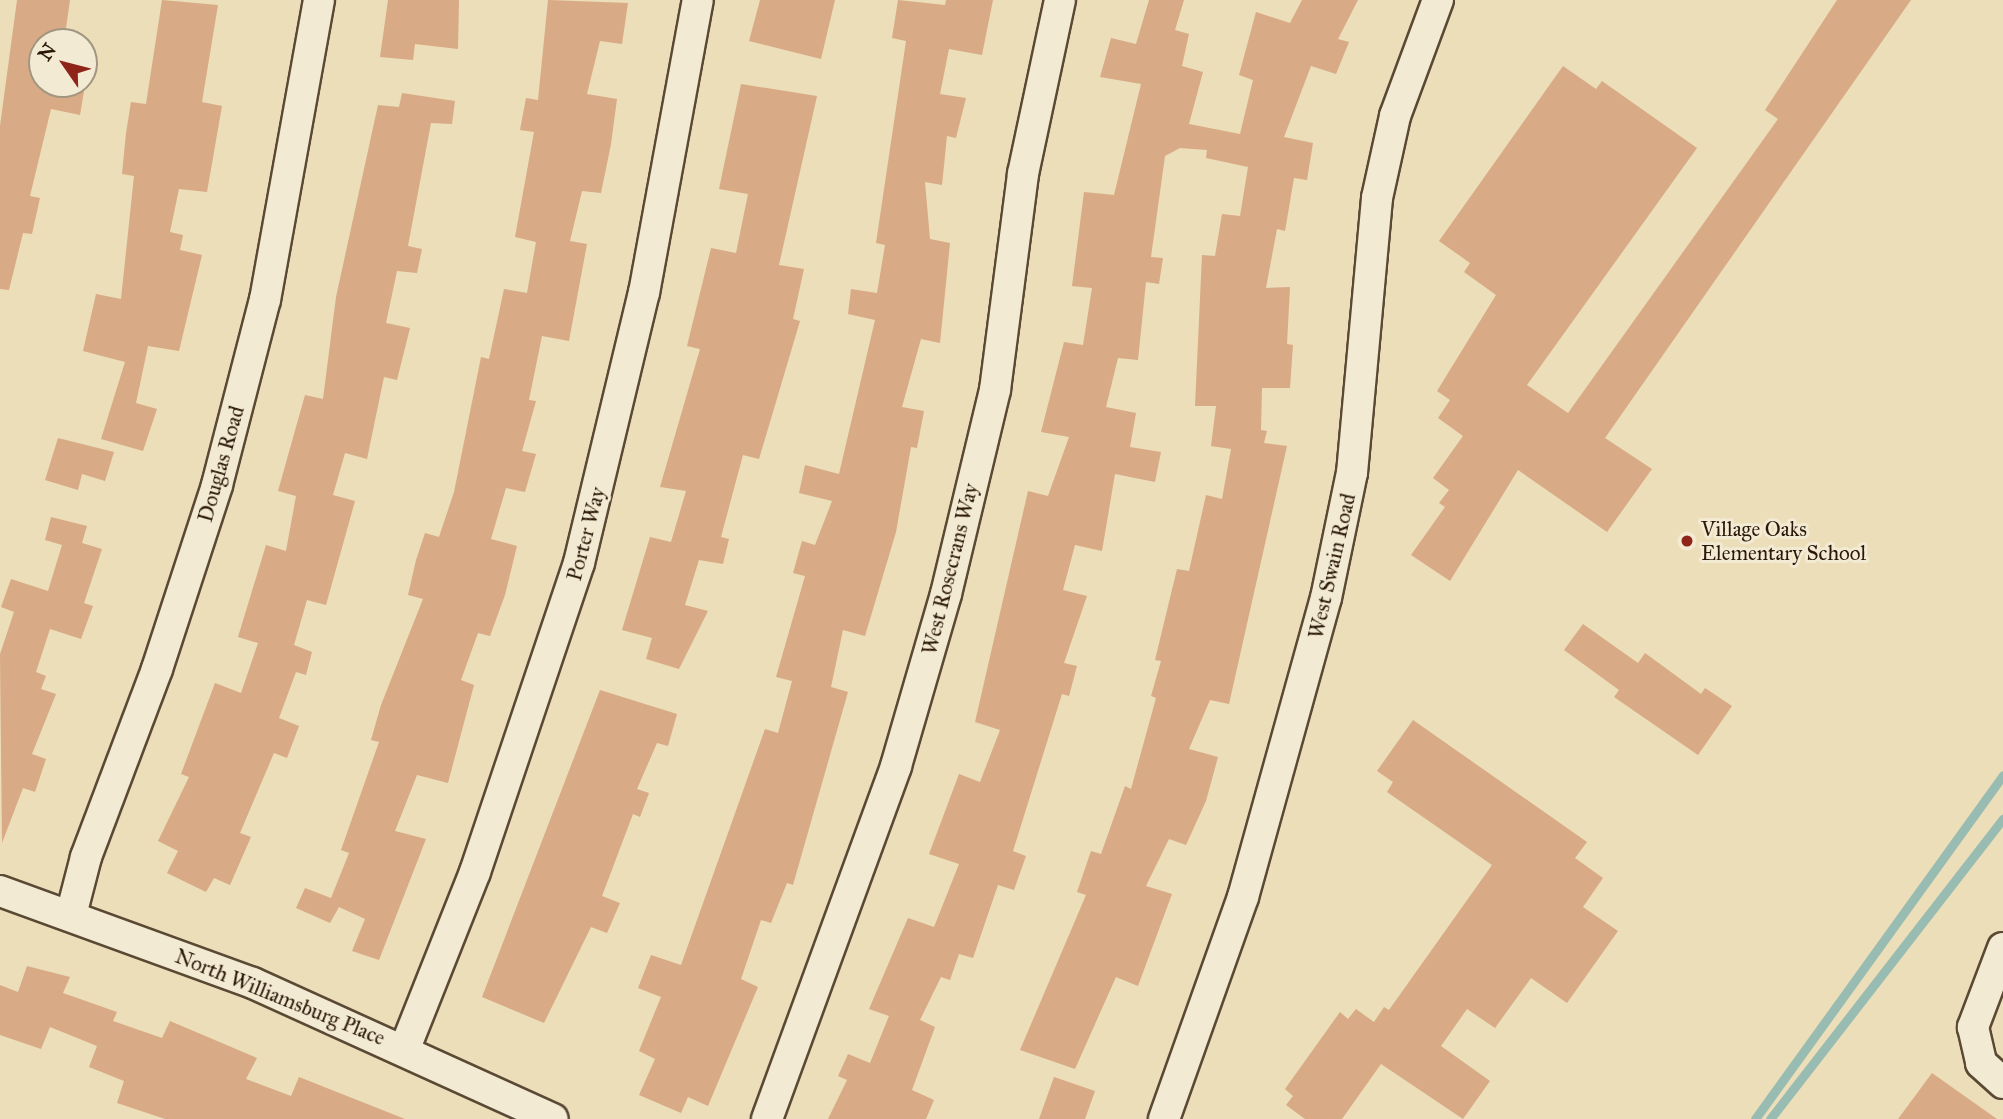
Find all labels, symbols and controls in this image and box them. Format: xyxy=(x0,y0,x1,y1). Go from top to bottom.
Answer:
north arrow xyxy=(28,28,98,98)
text: N xyxy=(33,39,61,65)
street label: Douglas Road xyxy=(192,403,250,525)
street label: West Rosecrans Way xyxy=(917,481,983,657)
street label: Porter Way xyxy=(561,484,611,584)
street label: West Swain Road xyxy=(1303,491,1361,641)
place label: Village Oaks Elementary School xyxy=(1701,516,1866,566)
marker: Village Oaks Elementary School xyxy=(1679,533,1695,549)
street label: North Williamsburg Place xyxy=(171,943,389,1051)

